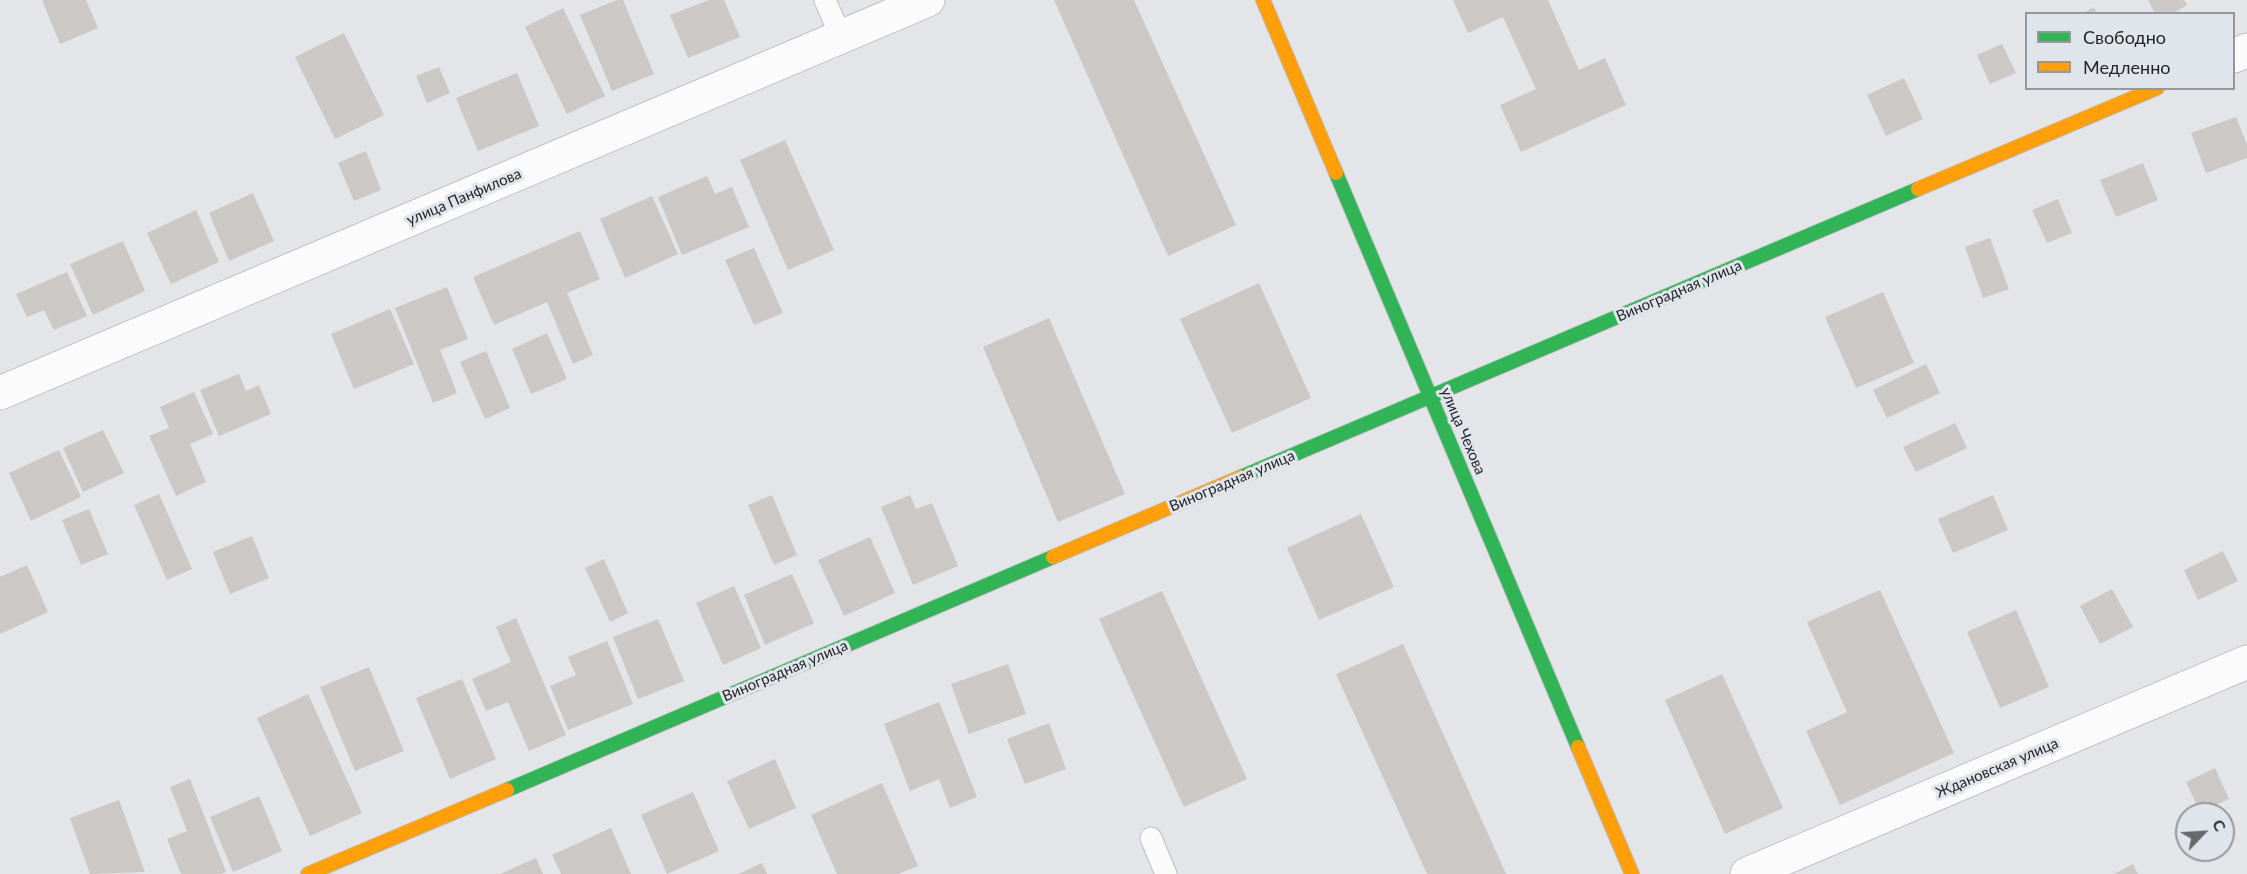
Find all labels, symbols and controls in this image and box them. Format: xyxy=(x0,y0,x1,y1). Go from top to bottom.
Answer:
legend xyxy=(2025,12,2235,90)
text: Свободно xyxy=(2083,26,2166,48)
text: Медленно xyxy=(2083,56,2171,78)
street label: улица Панфилова xyxy=(404,165,524,229)
street label: Виноградная улица xyxy=(1614,256,1744,326)
street label: улица Чехова xyxy=(1437,385,1489,477)
street label: Виноградная улица xyxy=(1167,446,1297,516)
street label: Виноградная улица xyxy=(720,636,850,706)
street label: Ждановская улица xyxy=(1933,734,2061,802)
north arrow xyxy=(2175,802,2235,862)
text: С xyxy=(2209,816,2231,834)

